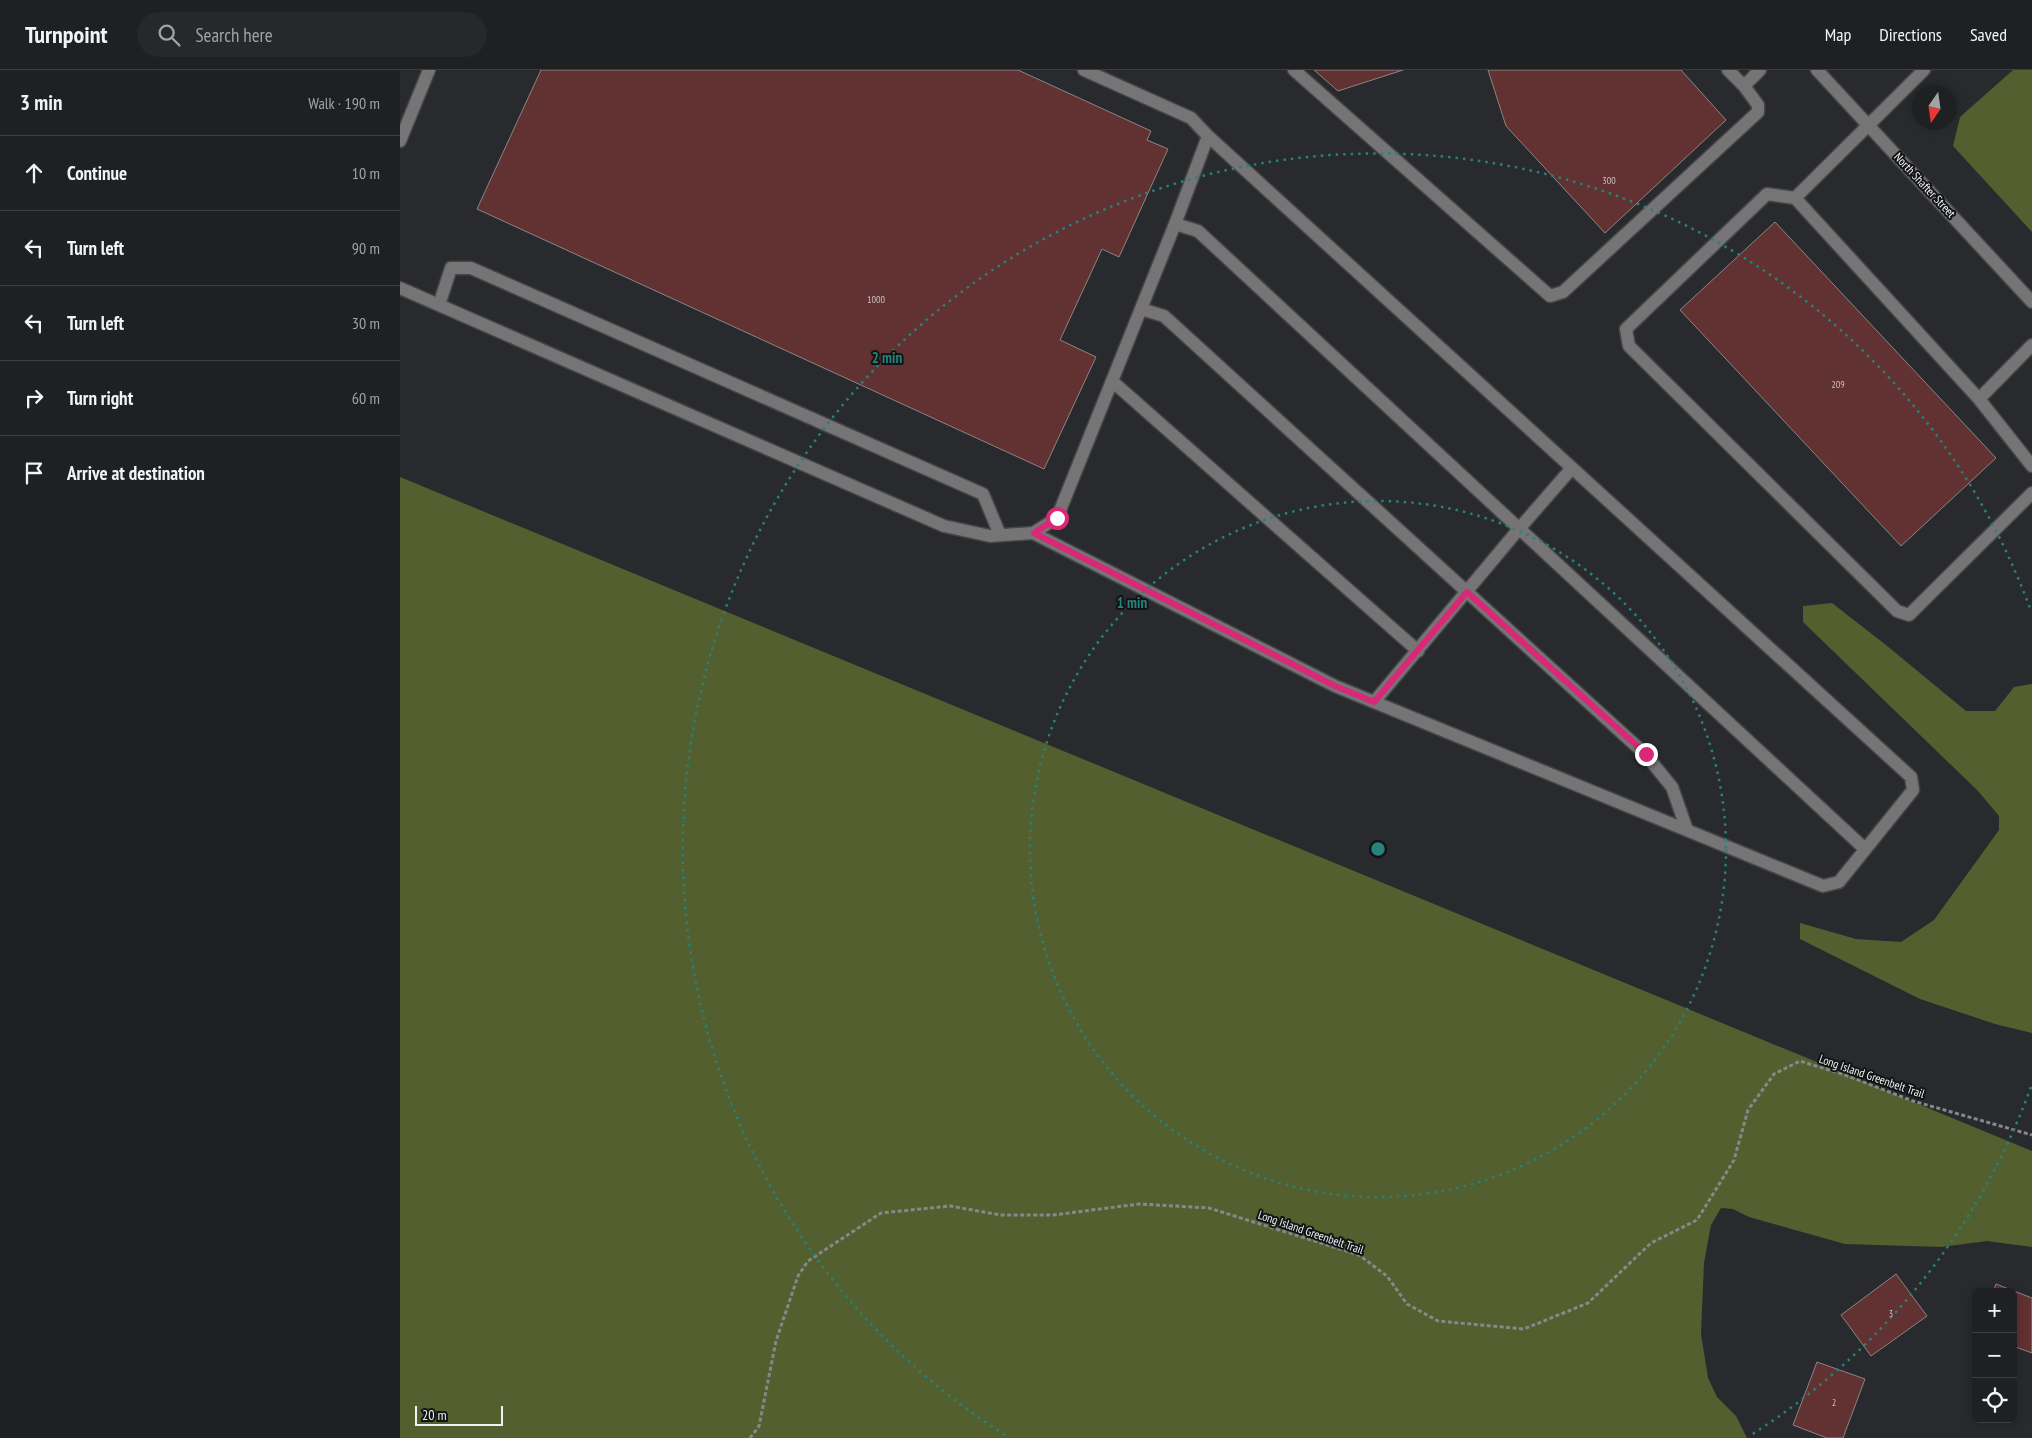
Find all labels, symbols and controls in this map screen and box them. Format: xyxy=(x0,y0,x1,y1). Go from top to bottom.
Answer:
search box xyxy=(137,12,487,57)
text: Turnpoint xyxy=(25,19,107,50)
icon: search xyxy=(155,21,183,49)
text: Search here xyxy=(195,23,273,47)
text: Map xyxy=(1825,23,1851,46)
text: Directions xyxy=(1879,23,1942,46)
text: Saved xyxy=(1970,23,2007,46)
north arrow xyxy=(1912,85,1957,130)
text: 3 min xyxy=(20,89,62,116)
text: Walk · 190 m xyxy=(308,93,380,113)
street label: North Shafter Street xyxy=(1891,149,1959,221)
icon: ahead xyxy=(20,159,48,187)
text: Continue xyxy=(67,161,127,185)
text: 10 m xyxy=(352,163,380,183)
house number: 300 xyxy=(1602,174,1616,187)
icon: left xyxy=(20,234,48,262)
text: Turn left xyxy=(67,236,124,260)
text: 90 m xyxy=(352,238,380,258)
house number: 1000 xyxy=(867,293,886,306)
icon: left xyxy=(20,309,48,337)
text: Turn left xyxy=(67,311,124,335)
text: 30 m xyxy=(352,313,380,333)
text: 2 min xyxy=(872,348,902,367)
house number: 209 xyxy=(1831,378,1845,391)
icon: right xyxy=(20,384,48,412)
text: Turn right xyxy=(67,386,133,410)
text: 60 m xyxy=(352,388,380,408)
icon: arrive xyxy=(20,459,48,487)
text: Arrive at destination xyxy=(67,461,205,485)
route start xyxy=(1046,507,1069,530)
text: 1 min xyxy=(1117,593,1147,612)
route end xyxy=(1635,743,1658,766)
centre of rings xyxy=(1369,840,1387,858)
street label: Long Island Greenbelt Trail xyxy=(1817,1051,1927,1101)
street label: Long Island Greenbelt Trail xyxy=(1256,1207,1366,1257)
map controls xyxy=(1972,1288,2017,1423)
button: + xyxy=(1972,1288,2017,1333)
house number: 3 xyxy=(1889,1307,1893,1320)
button: − xyxy=(1972,1333,2017,1378)
button: locate xyxy=(1972,1378,2017,1423)
house number: 2 xyxy=(1832,1396,1836,1409)
scale bar xyxy=(415,1403,502,1426)
text: 20 m xyxy=(422,1406,447,1424)

